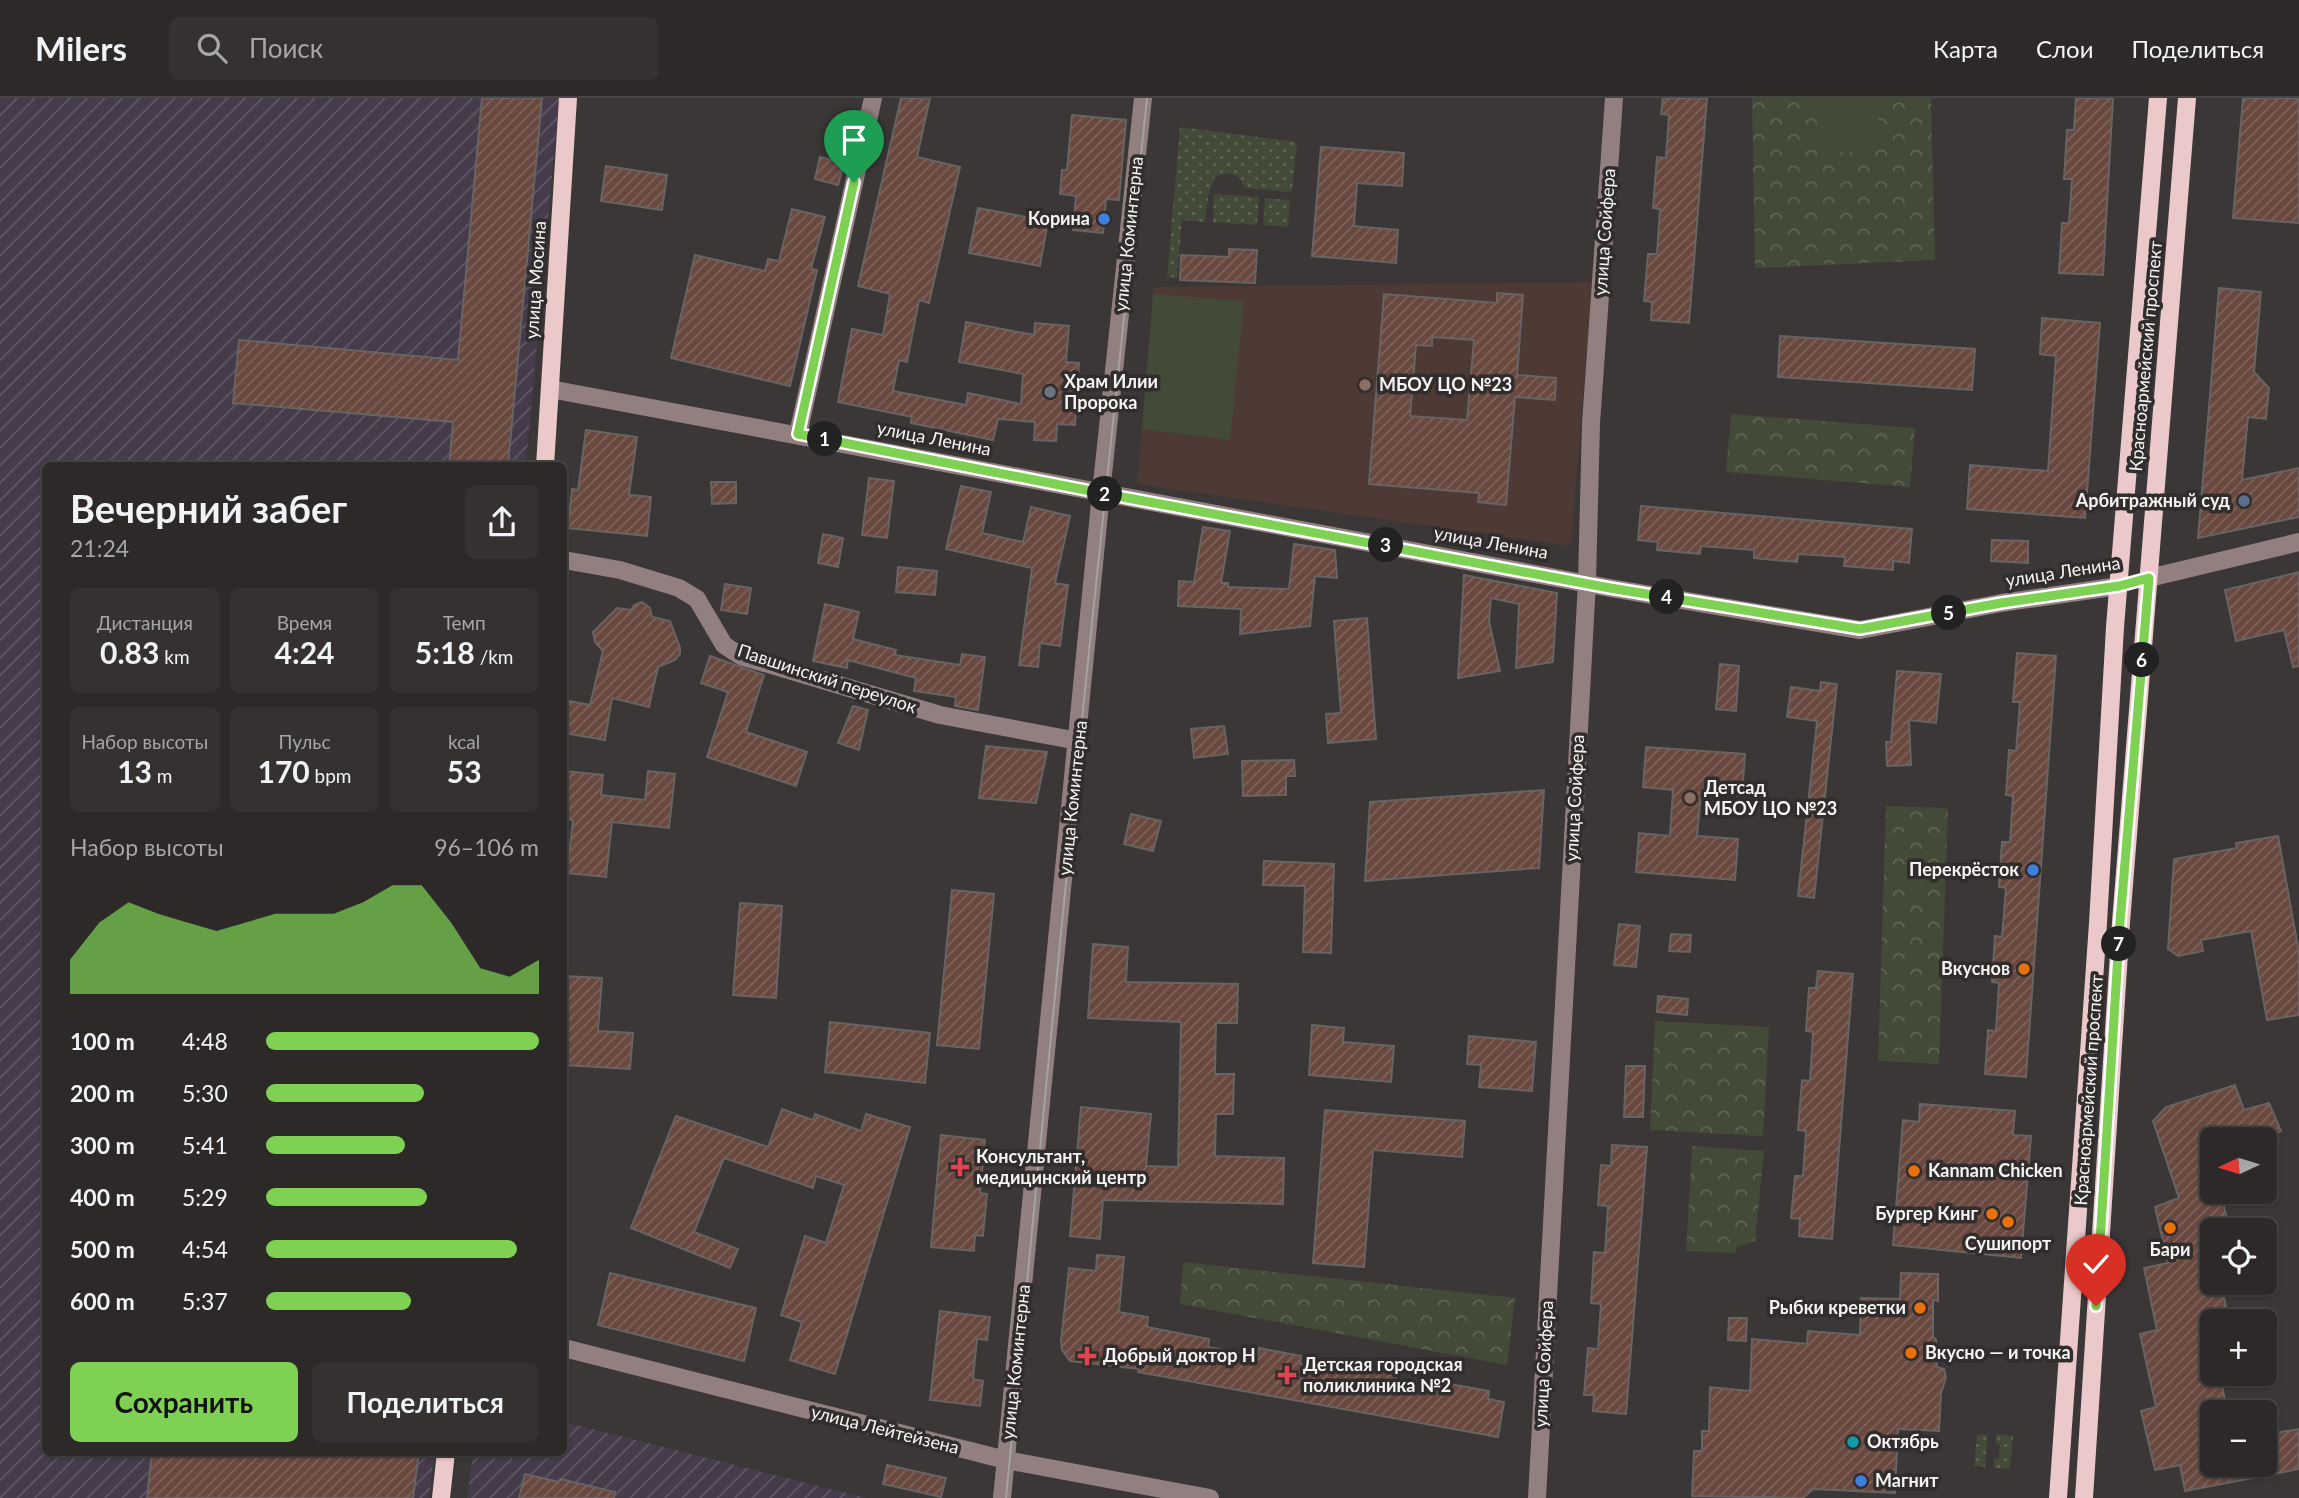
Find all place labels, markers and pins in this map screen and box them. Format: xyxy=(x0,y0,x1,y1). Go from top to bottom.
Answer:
pin xyxy=(824,110,884,182)
place label: Корина xyxy=(1028,207,1090,229)
marker: Корина xyxy=(1096,211,1112,227)
place label: Храм Илии Пророка xyxy=(1064,370,1158,413)
place label: МБОУ ЦО №23 xyxy=(1379,373,1512,395)
marker: МБОУ ЦО №23 xyxy=(1357,377,1373,393)
marker: Храм Илии Пророка xyxy=(1042,384,1058,400)
pin: 1 xyxy=(808,422,842,456)
pin: 2 xyxy=(1088,476,1122,512)
place label: Арбитражный суд xyxy=(2075,489,2231,511)
marker: Арбитражный суд xyxy=(2236,493,2252,509)
pin: 3 xyxy=(1368,528,1404,562)
pin: 4 xyxy=(1650,580,1684,614)
pin: 5 xyxy=(1932,596,1966,630)
pin: 6 xyxy=(2124,642,2160,678)
place label: Детсад МБОУ ЦО №23 xyxy=(1704,776,1837,819)
marker: Детсад МБОУ ЦО №23 xyxy=(1682,790,1698,806)
place label: Перекрёсток xyxy=(1909,858,2019,880)
marker: Перекрёсток xyxy=(2025,862,2041,878)
pin: 7 xyxy=(2102,926,2136,962)
place label: Вкуснов xyxy=(1941,957,2010,979)
marker: Вкуснов xyxy=(2016,961,2032,977)
place label: Консультант, медицинский центр xyxy=(976,1145,1146,1188)
marker: Консультант, медицинский центр xyxy=(950,1157,970,1177)
place label: Kannam Chicken xyxy=(1928,1159,2063,1181)
marker: Kannam Chicken xyxy=(1906,1163,1922,1179)
place label: Бургер Кинг xyxy=(1875,1202,1978,1224)
marker: Бургер Кинг xyxy=(1984,1206,2000,1222)
marker: Сушипорт xyxy=(2000,1214,2016,1230)
marker: Бари xyxy=(2162,1220,2178,1236)
place label: Сушипорт xyxy=(1965,1232,2052,1254)
pin xyxy=(2066,1234,2126,1306)
place label: Бари xyxy=(2149,1238,2191,1260)
place label: Рыбки креветки xyxy=(1769,1296,1906,1318)
marker: Рыбки креветки xyxy=(1912,1300,1928,1316)
place label: Вкусно — и точка xyxy=(1925,1341,2071,1363)
place label: Добрый доктор Н xyxy=(1103,1344,1256,1366)
marker: Вкусно — и точка xyxy=(1903,1345,1919,1361)
marker: Добрый доктор Н xyxy=(1077,1346,1097,1366)
place label: Детская городская поликлиника №2 xyxy=(1303,1353,1463,1396)
marker: Детская городская поликлиника №2 xyxy=(1277,1365,1297,1385)
place label: Октябрь xyxy=(1867,1430,1939,1452)
marker: Октябрь xyxy=(1845,1434,1861,1450)
place label: Магнит xyxy=(1875,1469,1939,1491)
marker: Магнит xyxy=(1853,1473,1869,1489)

